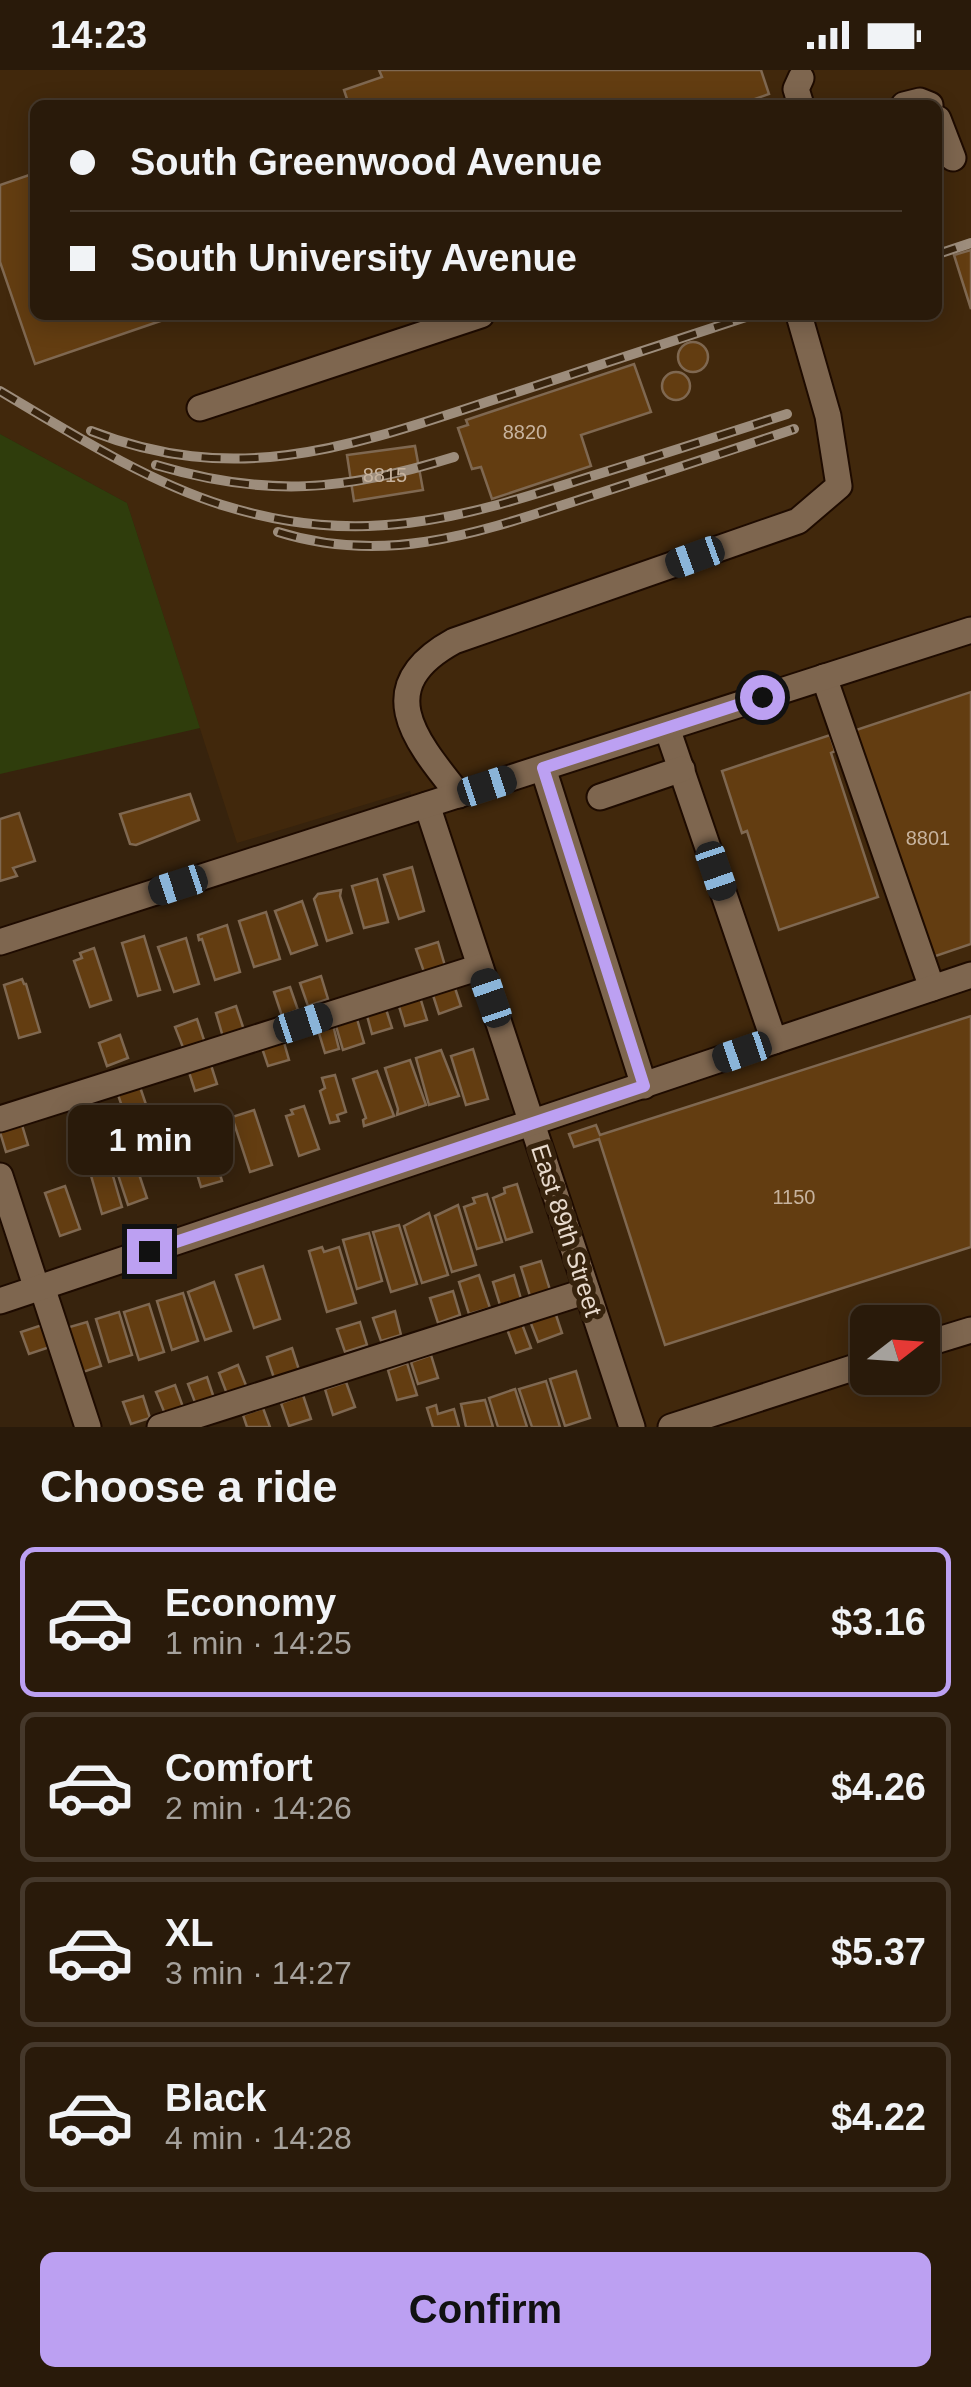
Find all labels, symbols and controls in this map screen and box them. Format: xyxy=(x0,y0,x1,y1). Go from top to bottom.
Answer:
text: 14:23 xyxy=(50,14,147,56)
text: South Greenwood Avenue xyxy=(130,141,602,183)
text: South University Avenue xyxy=(130,237,577,279)
house number: 8820 xyxy=(503,421,547,443)
house number: 8815 xyxy=(363,464,407,486)
car xyxy=(662,533,728,581)
route start xyxy=(740,675,785,720)
car xyxy=(454,762,520,810)
house number: 8801 xyxy=(906,827,950,849)
car xyxy=(692,838,740,904)
car xyxy=(145,861,211,909)
car xyxy=(467,965,515,1031)
car xyxy=(270,999,336,1047)
car xyxy=(709,1028,775,1076)
callout: 1 min xyxy=(66,1106,232,1176)
text: 1 min xyxy=(109,1122,192,1158)
street label: East 89th Street xyxy=(526,1140,608,1320)
house number: 1150 xyxy=(772,1186,816,1208)
route end xyxy=(127,1229,172,1274)
north arrow xyxy=(850,1305,940,1395)
map controls xyxy=(850,1305,940,1395)
text: Choose a ride xyxy=(40,1461,338,1512)
icon: car xyxy=(45,1577,135,1667)
text: Economy xyxy=(165,1582,336,1624)
text: $3.16 xyxy=(831,1601,926,1643)
text: 1 min · 14:25 xyxy=(165,1625,352,1661)
icon: car xyxy=(45,1742,135,1832)
text: Comfort xyxy=(165,1747,313,1789)
text: $4.26 xyxy=(831,1766,926,1808)
text: 2 min · 14:26 xyxy=(165,1790,352,1826)
icon: car xyxy=(45,1907,135,1997)
text: XL xyxy=(165,1912,214,1954)
text: $5.37 xyxy=(831,1931,926,1973)
text: 3 min · 14:27 xyxy=(165,1955,352,1991)
icon: car xyxy=(45,2072,135,2162)
text: Black xyxy=(165,2077,266,2119)
text: $4.22 xyxy=(831,2096,926,2138)
text: 4 min · 14:28 xyxy=(165,2120,352,2156)
button: Confirm xyxy=(40,2252,931,2367)

